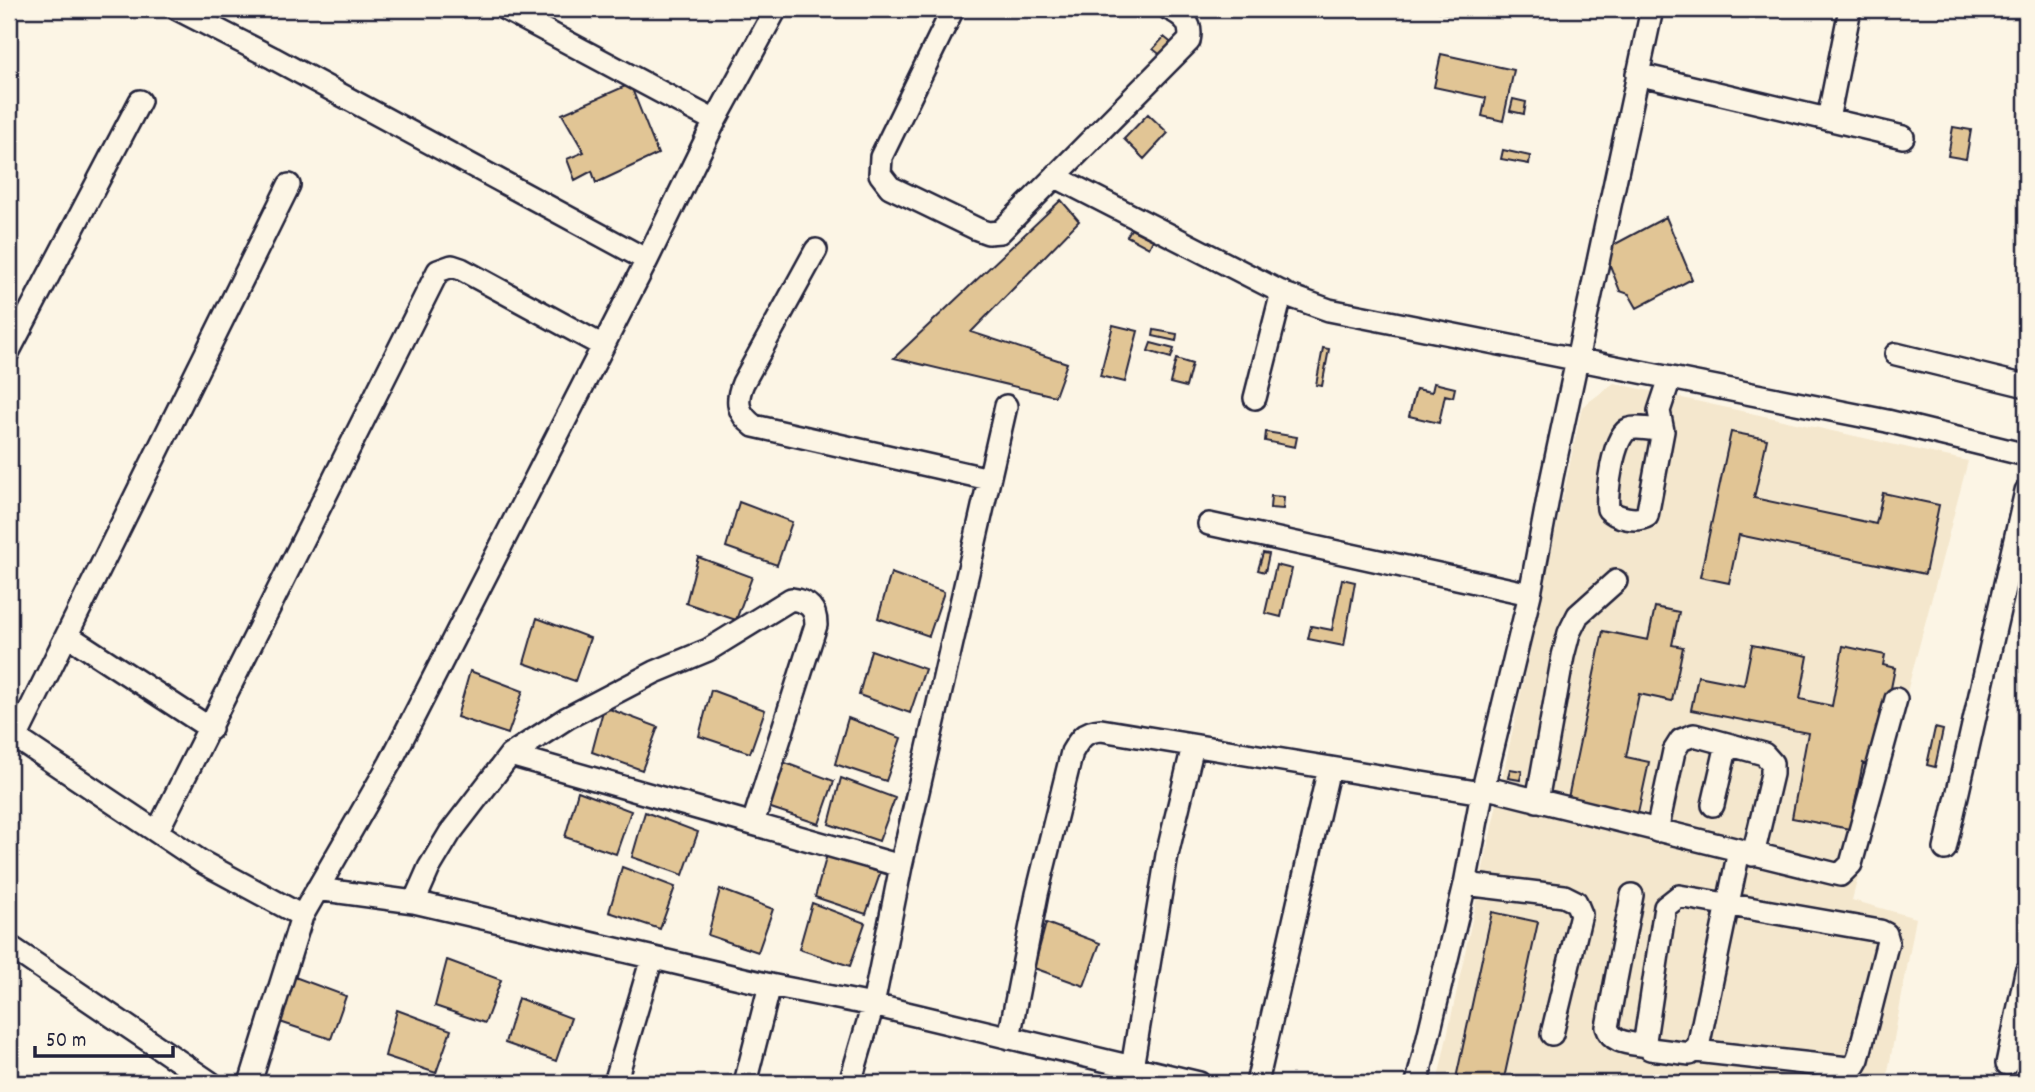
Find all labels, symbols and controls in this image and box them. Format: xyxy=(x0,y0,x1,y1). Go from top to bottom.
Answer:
scale bar xyxy=(35,1015,173,1059)
text: 50 m xyxy=(46,1027,86,1057)

